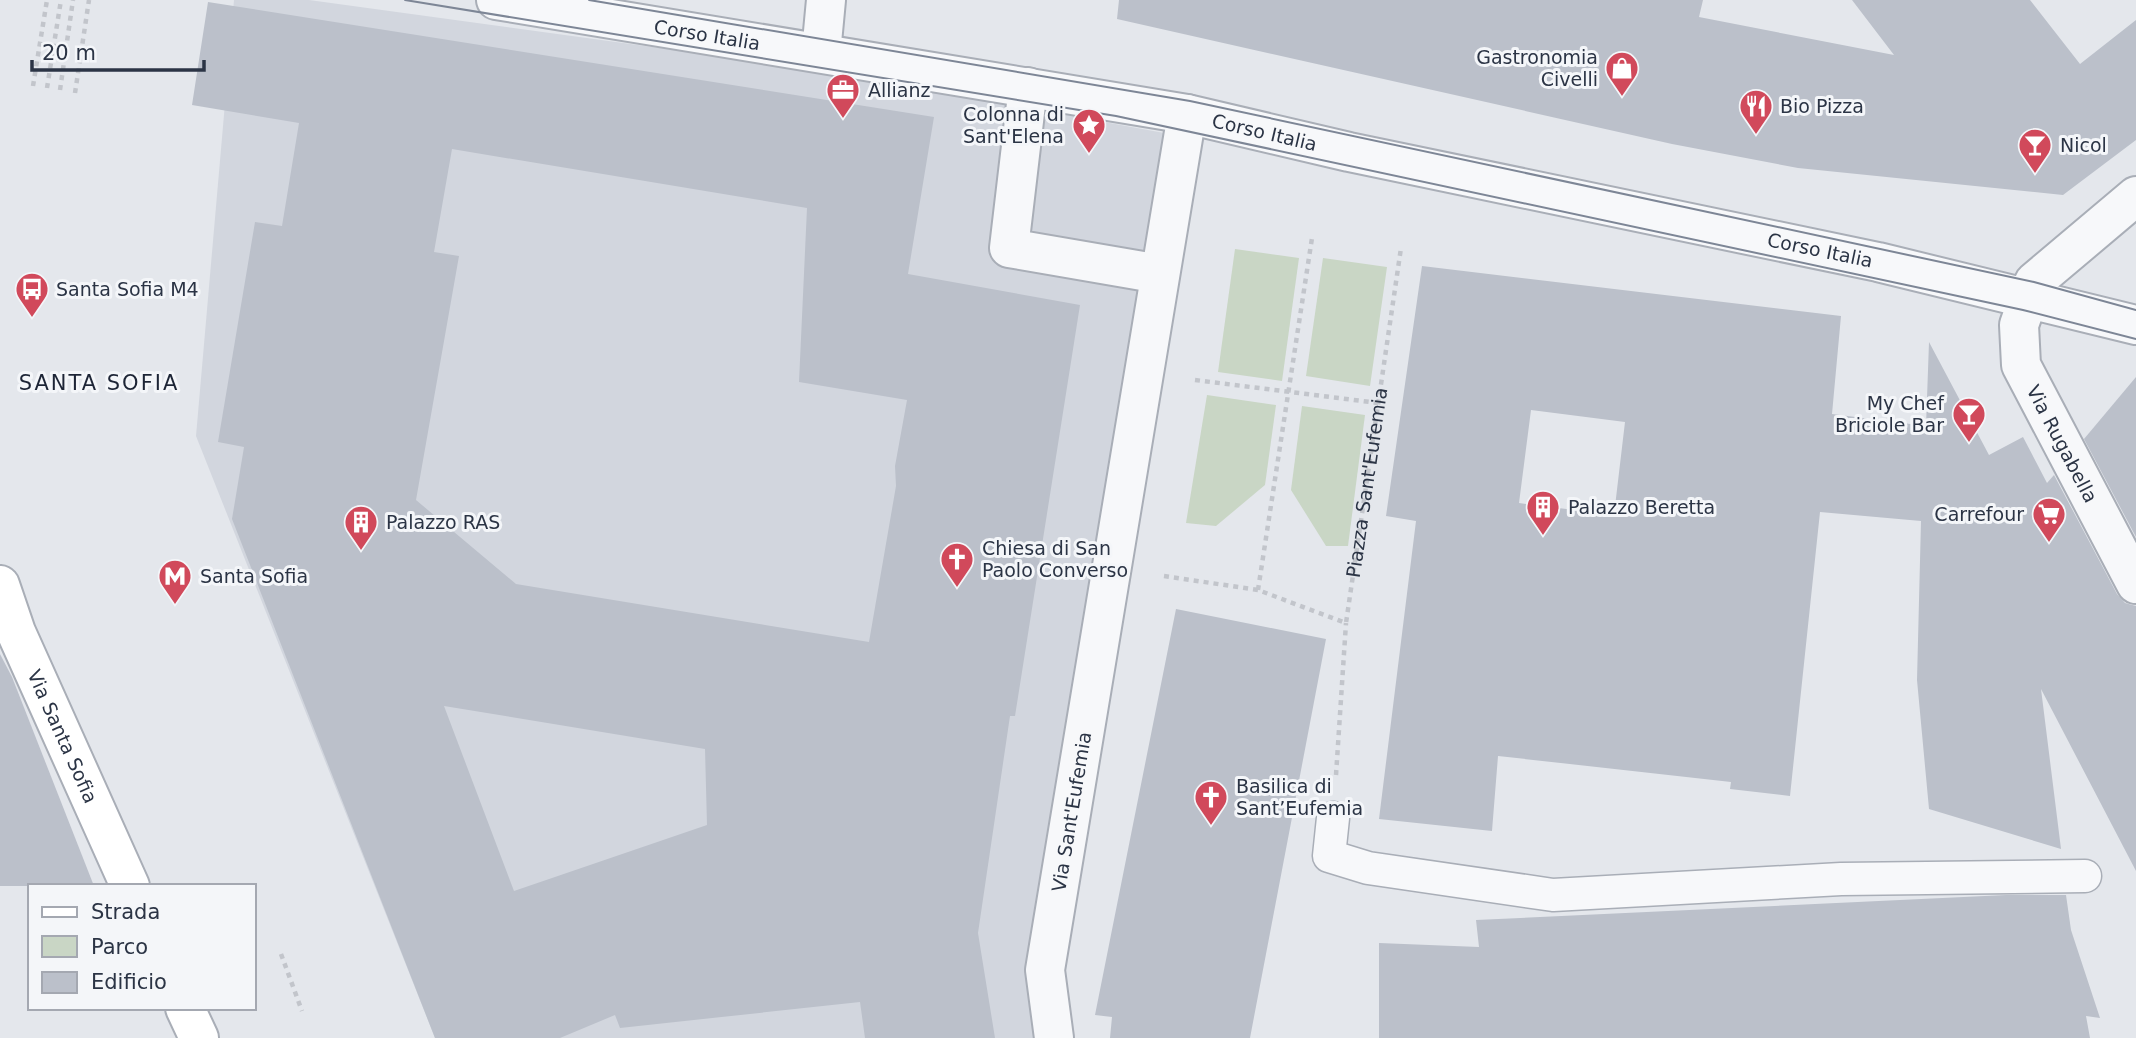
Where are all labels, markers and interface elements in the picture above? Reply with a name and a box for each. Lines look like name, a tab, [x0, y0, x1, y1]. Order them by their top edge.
street label: Corso Italia	[652, 15, 762, 54]
scale bar	[32, 28, 203, 72]
text: 20 m	[42, 41, 96, 65]
place label: Gastronomia Civelli	[1476, 46, 1598, 90]
shop icon: Gastronomia Civelli	[1603, 49, 1641, 98]
office icon: Allianz	[824, 71, 862, 120]
place label: Allianz	[868, 79, 931, 101]
restaurant icon: Bio Pizza	[1737, 87, 1775, 136]
place label: Bio Pizza	[1780, 95, 1864, 117]
place label: Colonna di Sant'Elena	[963, 103, 1064, 147]
place icon: Colonna di Sant'Elena	[1070, 106, 1108, 155]
street label: Corso Italia	[1210, 109, 1319, 155]
bar icon: Nicol	[2016, 126, 2054, 175]
place label: Nicol	[2060, 134, 2107, 156]
street label: Corso Italia	[1765, 228, 1875, 272]
bus stop icon: Santa Sofia M4	[13, 270, 51, 319]
place label: Santa Sofia M4	[56, 278, 199, 300]
district label: SANTA SOFIA	[19, 371, 179, 395]
street label: Via Rugabella	[2022, 381, 2102, 506]
street label: Piazza Sant'Eufemia	[1342, 386, 1391, 579]
place label: My Chef Briciole Bar	[1835, 392, 1945, 436]
bar icon: My Chef Briciole Bar	[1950, 395, 1988, 444]
building icon: Palazzo Beretta	[1524, 488, 1562, 537]
supermarket icon: Carrefour	[2030, 495, 2068, 544]
place label: Palazzo Beretta	[1568, 496, 1715, 518]
building icon: Palazzo RAS	[342, 503, 380, 552]
place label: Carrefour	[1934, 503, 2024, 525]
place label: Palazzo RAS	[386, 511, 500, 533]
place label: Chiesa di San Paolo Converso	[982, 537, 1128, 581]
church icon: Chiesa di San Paolo Converso	[938, 540, 976, 589]
metro station icon: Santa Sofia	[156, 557, 194, 606]
place label: Santa Sofia	[200, 565, 308, 587]
street label: Via Santa Sofia	[23, 666, 102, 806]
street label: Via Sant'Eufemia	[1047, 730, 1095, 893]
place label: Basilica di Sant’Eufemia	[1236, 775, 1363, 819]
church icon: Basilica di Sant’Eufemia	[1192, 778, 1230, 827]
legend	[28, 884, 256, 1010]
text: Strada	[91, 900, 160, 924]
text: Parco	[91, 935, 148, 959]
text: Edificio	[91, 970, 167, 994]

